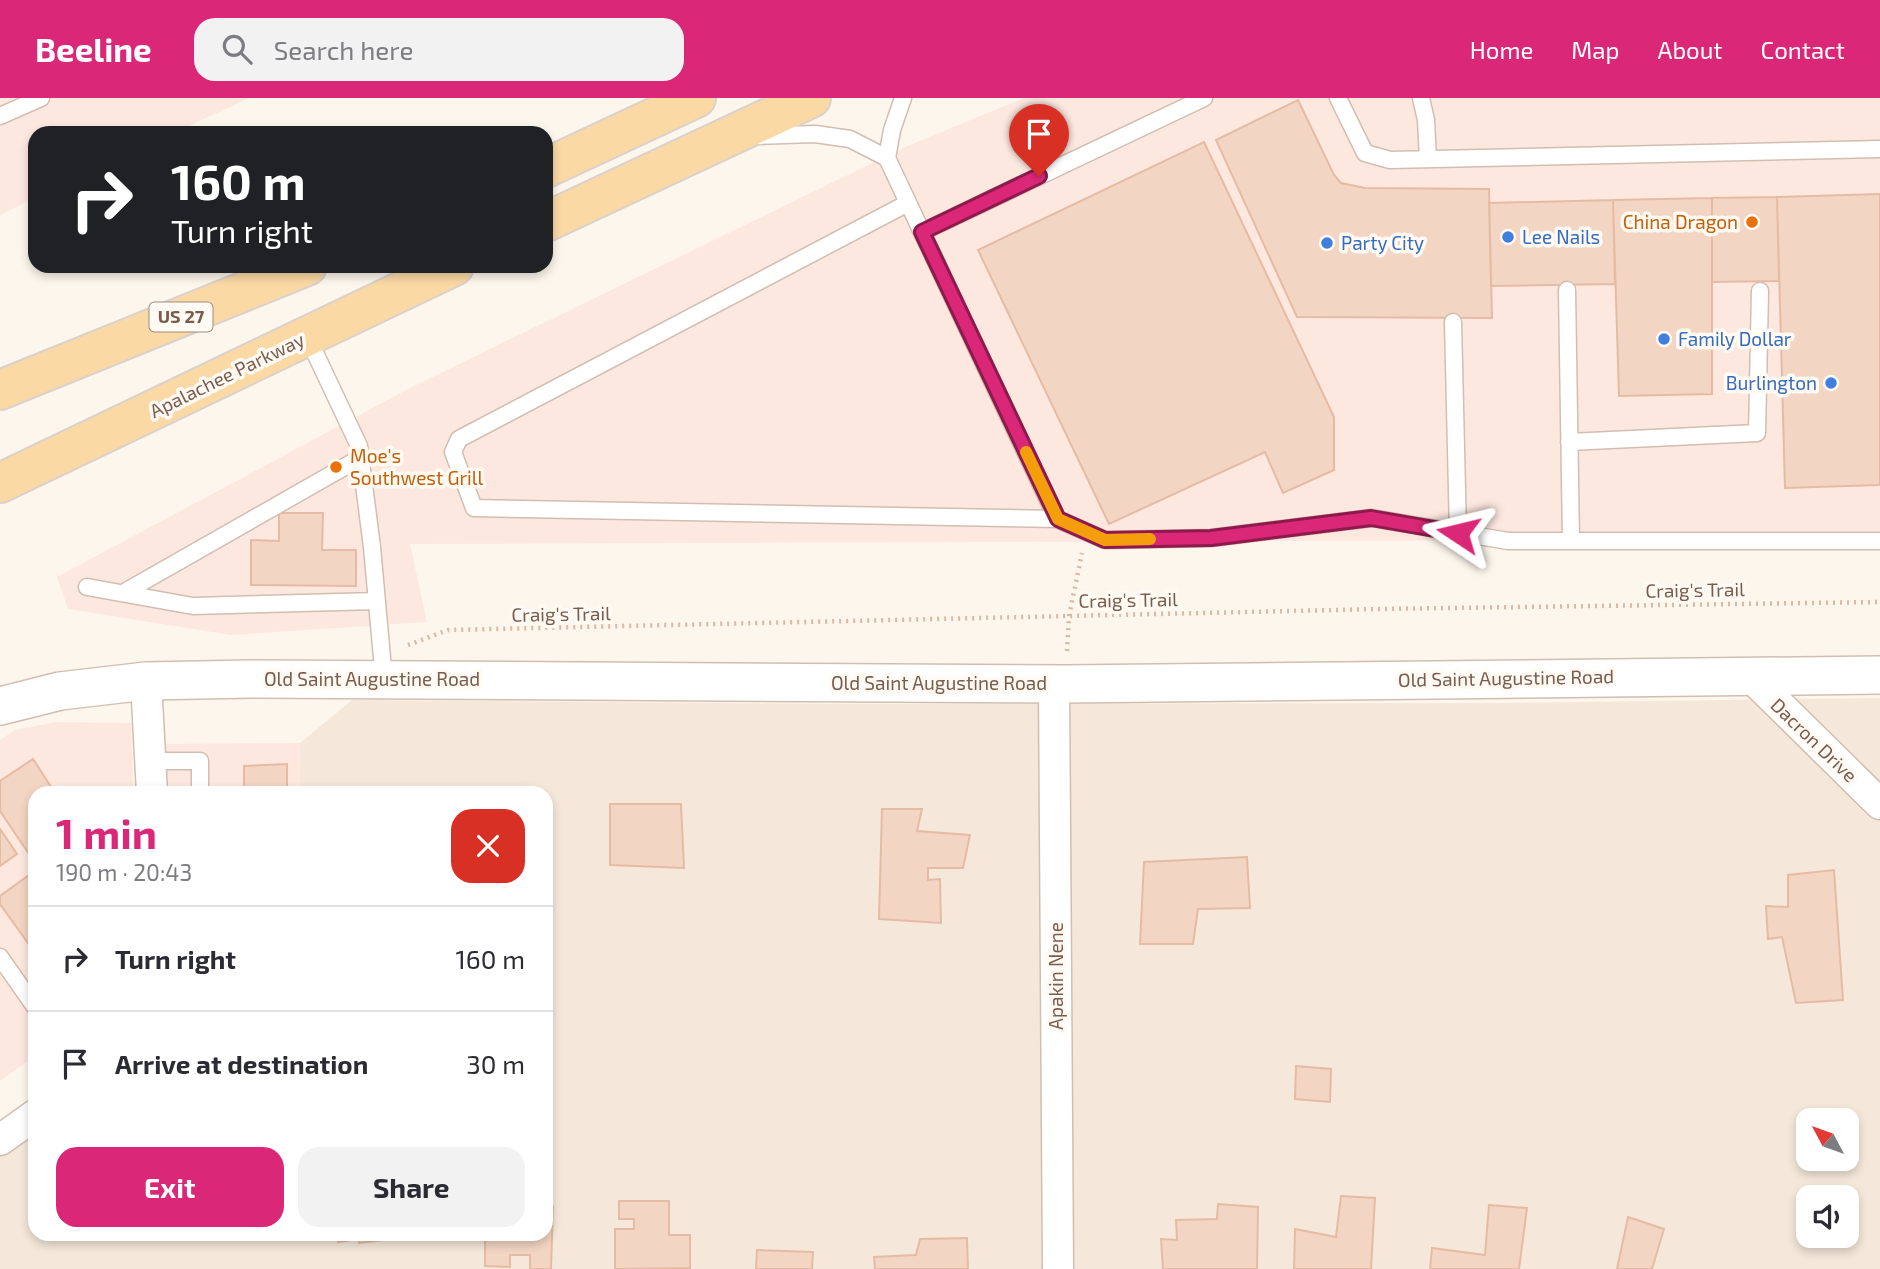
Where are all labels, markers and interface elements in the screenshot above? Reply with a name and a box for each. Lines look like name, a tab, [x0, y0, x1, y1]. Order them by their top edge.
search box	[194, 18, 684, 81]
text: Beeline	[35, 29, 152, 69]
icon: search	[218, 30, 256, 68]
text: Search here	[274, 34, 413, 65]
text: Home	[1470, 35, 1533, 64]
text: Map	[1571, 35, 1619, 64]
text: About	[1657, 35, 1723, 64]
text: Contact	[1761, 35, 1845, 64]
pin	[1009, 104, 1069, 176]
icon: arrive	[1020, 115, 1058, 153]
text: 160 m	[171, 151, 306, 210]
icon: right	[56, 154, 147, 245]
place label: China Dragon	[1623, 210, 1738, 233]
text: Turn right	[171, 211, 313, 249]
marker: China Dragon	[1744, 214, 1760, 230]
place label: Lee Nails	[1522, 225, 1600, 248]
marker: Lee Nails	[1500, 229, 1516, 245]
place label: Party City	[1341, 231, 1424, 254]
marker: Party City	[1319, 235, 1335, 251]
road number: US 27	[150, 302, 212, 331]
street label: Apalachee Parkway	[146, 327, 308, 422]
place label: Family Dollar	[1678, 327, 1792, 350]
marker: Family Dollar	[1656, 331, 1672, 347]
place label: Burlington	[1726, 371, 1817, 394]
marker: Burlington	[1823, 375, 1839, 391]
place label: Moe's Southwest Grill	[350, 444, 483, 489]
marker: Moe's Southwest Grill	[328, 459, 344, 475]
position arrow	[1421, 496, 1495, 570]
street label: Craig's Trail	[1645, 577, 1745, 602]
street label: Craig's Trail	[1078, 587, 1178, 612]
street label: Craig's Trail	[511, 601, 611, 626]
street label: Old Saint Augustine Road	[1398, 664, 1614, 691]
street label: Old Saint Augustine Road	[264, 667, 480, 690]
street label: Old Saint Augustine Road	[831, 671, 1047, 694]
street label: Dacron Drive	[1766, 693, 1862, 786]
text: 1 min	[56, 807, 157, 857]
button: close	[451, 809, 525, 883]
text: 190 m · 20:43	[56, 858, 192, 886]
street label: Apakin Nene	[1044, 922, 1067, 1030]
icon: right	[56, 940, 94, 978]
text: Turn right	[115, 943, 236, 974]
text: 160 m	[456, 943, 525, 974]
icon: arrive	[56, 1045, 94, 1083]
text: Arrive at destination	[115, 1048, 368, 1079]
text: 30 m	[466, 1048, 525, 1079]
north arrow	[1796, 1108, 1858, 1171]
map controls	[1796, 1108, 1859, 1248]
button: Exit	[56, 1147, 284, 1227]
button: Share	[298, 1147, 525, 1227]
button: sound	[1796, 1185, 1859, 1248]

